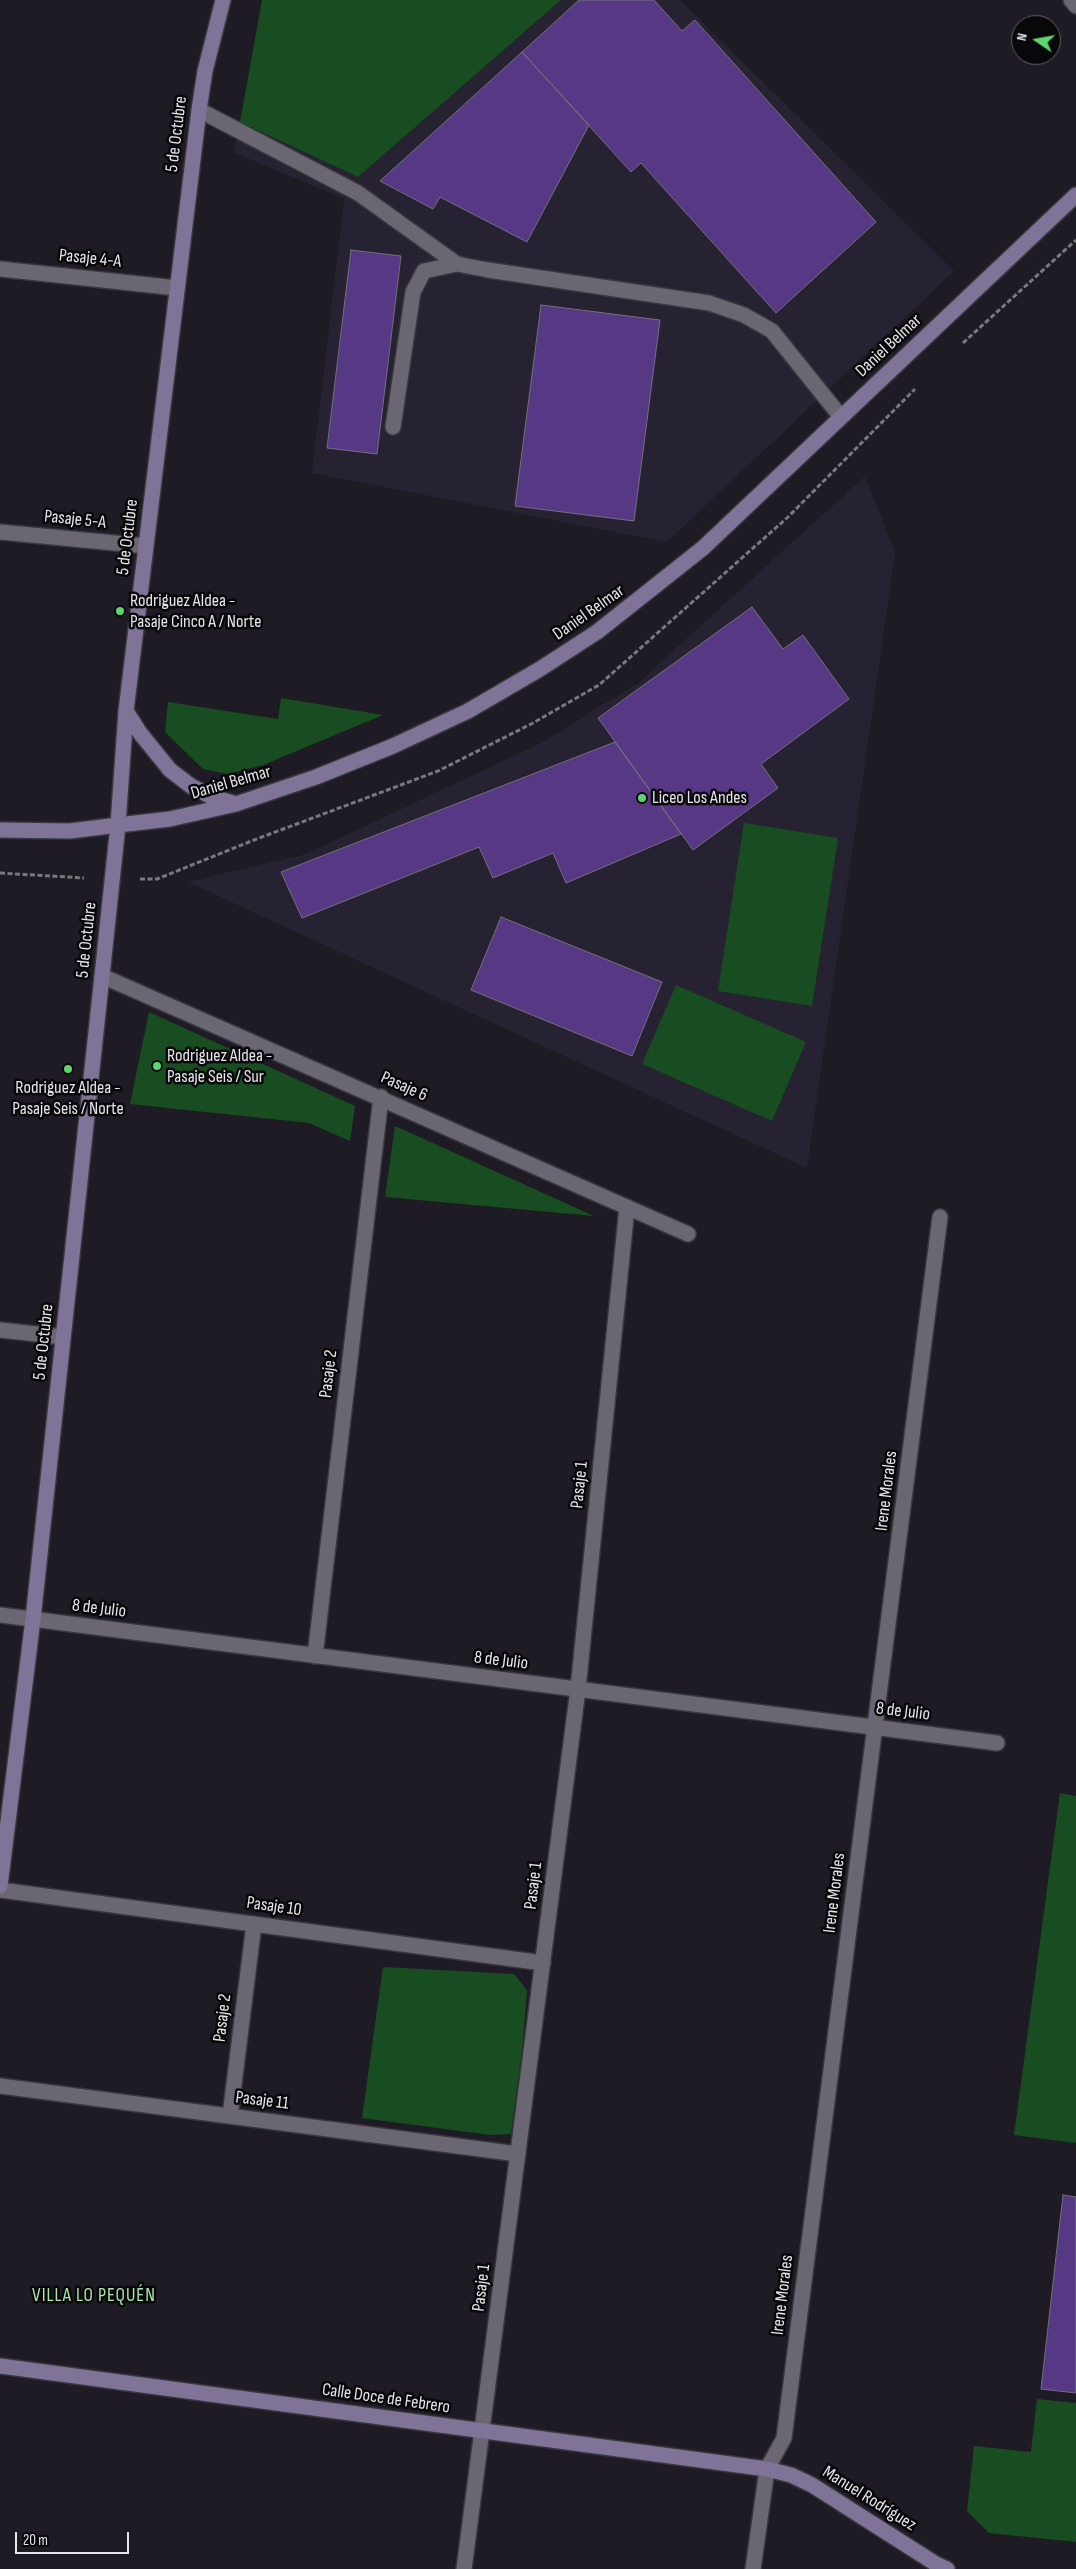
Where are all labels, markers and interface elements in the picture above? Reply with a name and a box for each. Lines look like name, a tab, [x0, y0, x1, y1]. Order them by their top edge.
north arrow	[1011, 15, 1061, 65]
text: N	[1013, 32, 1031, 42]
street label: 5 de Octubre	[162, 95, 192, 173]
street label: Pasaje 4-A	[58, 245, 122, 273]
street label: Daniel Belmar	[852, 310, 926, 382]
street label: 5 de Octubre	[113, 498, 143, 576]
street label: Pasaje 5-A	[43, 506, 107, 534]
street label: Daniel Belmar	[549, 581, 629, 645]
place label: Rodriguez Aldea - Pasaje Cinco A / Norte	[130, 590, 261, 632]
marker: Rodriguez Aldea - Pasaje Cinco A / Norte	[114, 605, 126, 617]
street label: Daniel Belmar	[188, 761, 274, 805]
place label: Liceo Los Andes	[652, 787, 747, 809]
marker: Liceo Los Andes	[636, 792, 648, 804]
street label: 5 de Octubre	[72, 901, 102, 979]
place label: Rodriguez Aldea - Pasaje Seis / Sur	[167, 1045, 272, 1088]
marker: Rodriguez Aldea - Pasaje Seis / Sur	[151, 1060, 163, 1072]
marker: Rodriguez Aldea - Pasaje Seis / Norte	[62, 1063, 74, 1075]
street label: Pasaje 6	[377, 1067, 431, 1107]
place label: Rodriguez Aldea - Pasaje Seis / Norte	[12, 1077, 124, 1120]
street label: 5 de Octubre	[29, 1303, 59, 1381]
street label: Pasaje 2	[315, 1349, 343, 1399]
street label: Irene Morales	[871, 1450, 903, 1532]
street label: Pasaje 1	[567, 1460, 593, 1510]
street label: 8 de Julio	[71, 1595, 127, 1623]
street label: 8 de Julio	[473, 1647, 529, 1675]
street label: 8 de Julio	[875, 1698, 931, 1726]
street label: Irene Morales	[819, 1852, 851, 1934]
street label: Pasaje 1	[520, 1861, 548, 1911]
street label: Pasaje 10	[245, 1892, 303, 1922]
street label: Pasaje 2	[209, 1993, 237, 2043]
street label: Pasaje 11	[234, 2087, 290, 2115]
street label: Irene Morales	[767, 2254, 799, 2336]
street label: Pasaje 1	[468, 2263, 496, 2313]
district label: VILLA LO PEQUÉN	[30, 2285, 158, 2307]
street label: Calle Doce de Febrero	[321, 2379, 451, 2419]
street label: Manuel Rodríguez	[818, 2462, 920, 2536]
scale bar	[18, 2522, 131, 2554]
text: 20 m	[23, 2531, 48, 2550]

